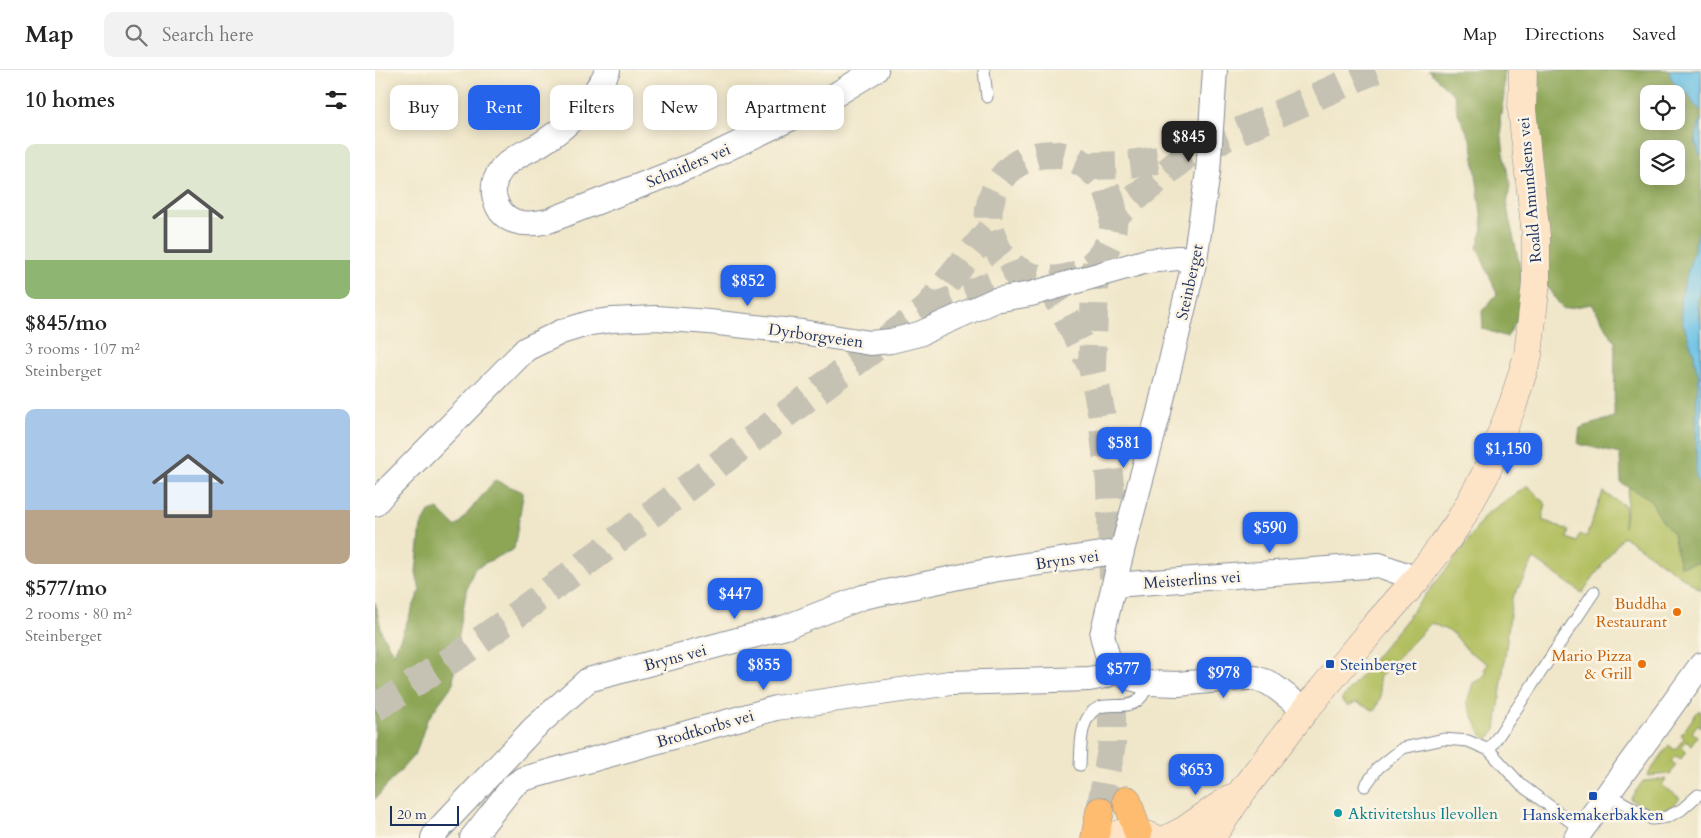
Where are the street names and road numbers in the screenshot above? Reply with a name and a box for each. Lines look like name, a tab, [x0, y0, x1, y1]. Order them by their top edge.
street label: Roald Amundsens vei	[1513, 116, 1547, 264]
street label: Schnitlers vei	[643, 138, 734, 194]
street label: Steinberget	[1171, 242, 1209, 322]
street label: Dyrborgveien	[767, 318, 865, 354]
street label: Bryns vei	[1034, 545, 1101, 575]
street label: Meisterlins vei	[1143, 566, 1242, 594]
street label: Bryns vei	[642, 639, 709, 677]
street label: Brodtkorbs vei	[654, 704, 757, 753]

